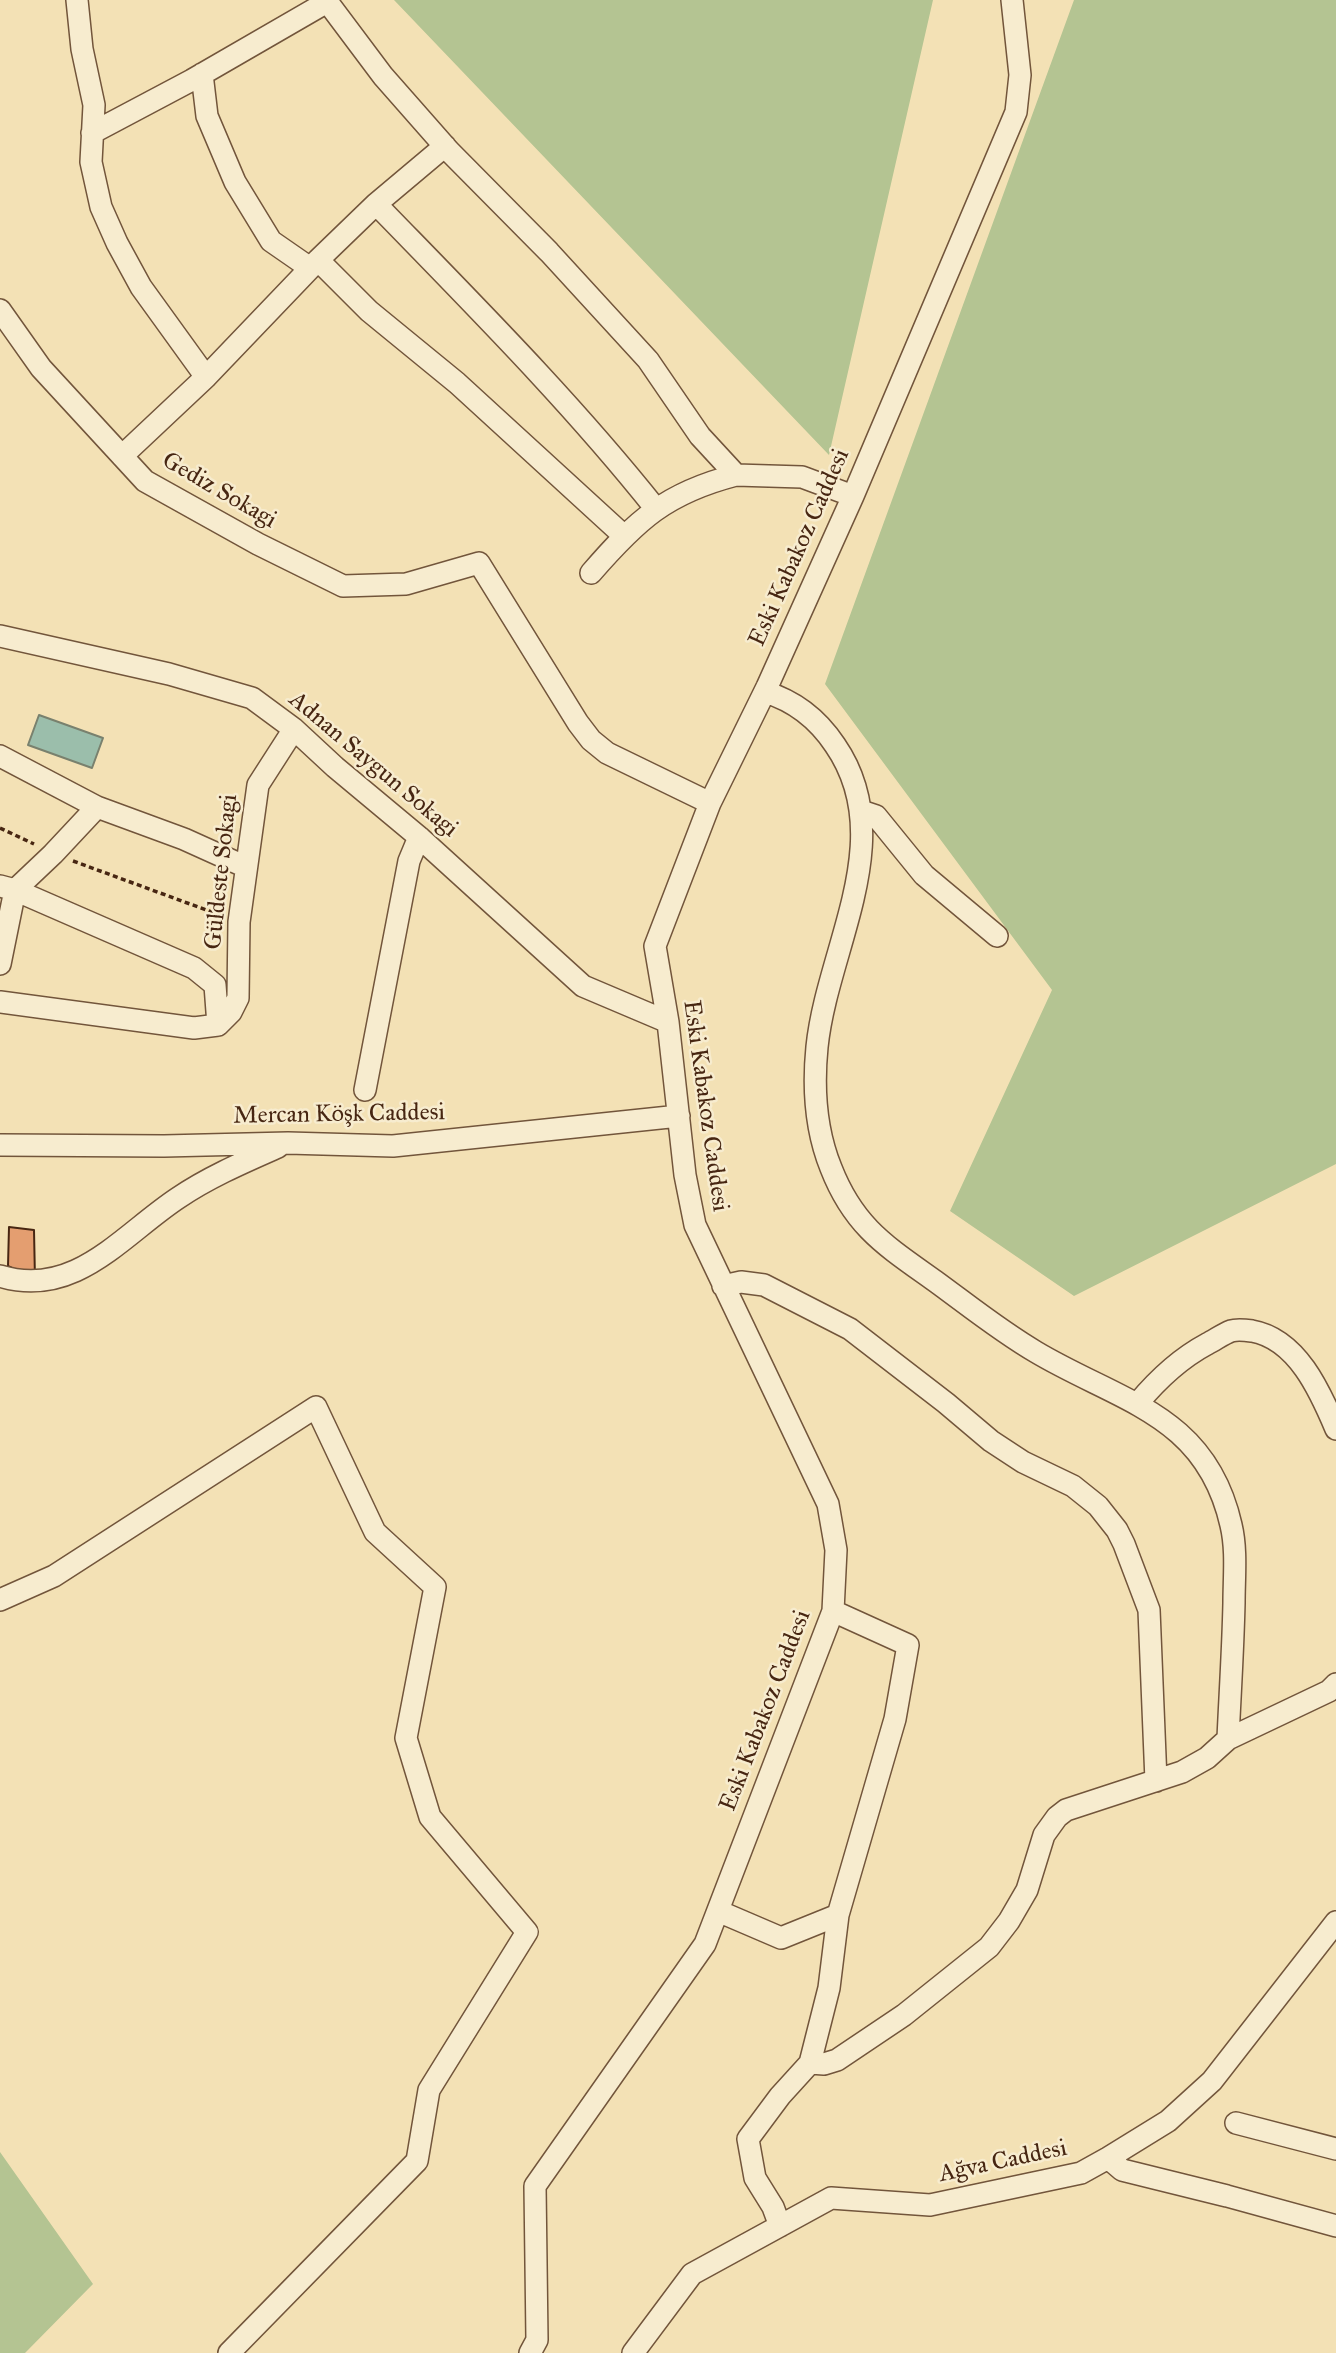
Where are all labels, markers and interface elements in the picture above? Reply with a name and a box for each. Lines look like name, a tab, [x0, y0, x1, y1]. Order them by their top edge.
street label: Eski Kabakoz Caddesi	[744, 445, 856, 651]
street label: Gediz Sokagi	[157, 447, 281, 535]
street label: Adnan Saygun Sokagi	[283, 686, 463, 844]
street label: Güldeste Sokagi	[200, 793, 244, 951]
street label: Eski Kabakoz Caddesi	[676, 998, 734, 1214]
street label: Mercan Köşk Caddesi	[233, 1099, 445, 1131]
street label: Eski Kabakoz Caddesi	[714, 1606, 818, 1816]
street label: Ağva Caddesi	[936, 2134, 1070, 2190]

